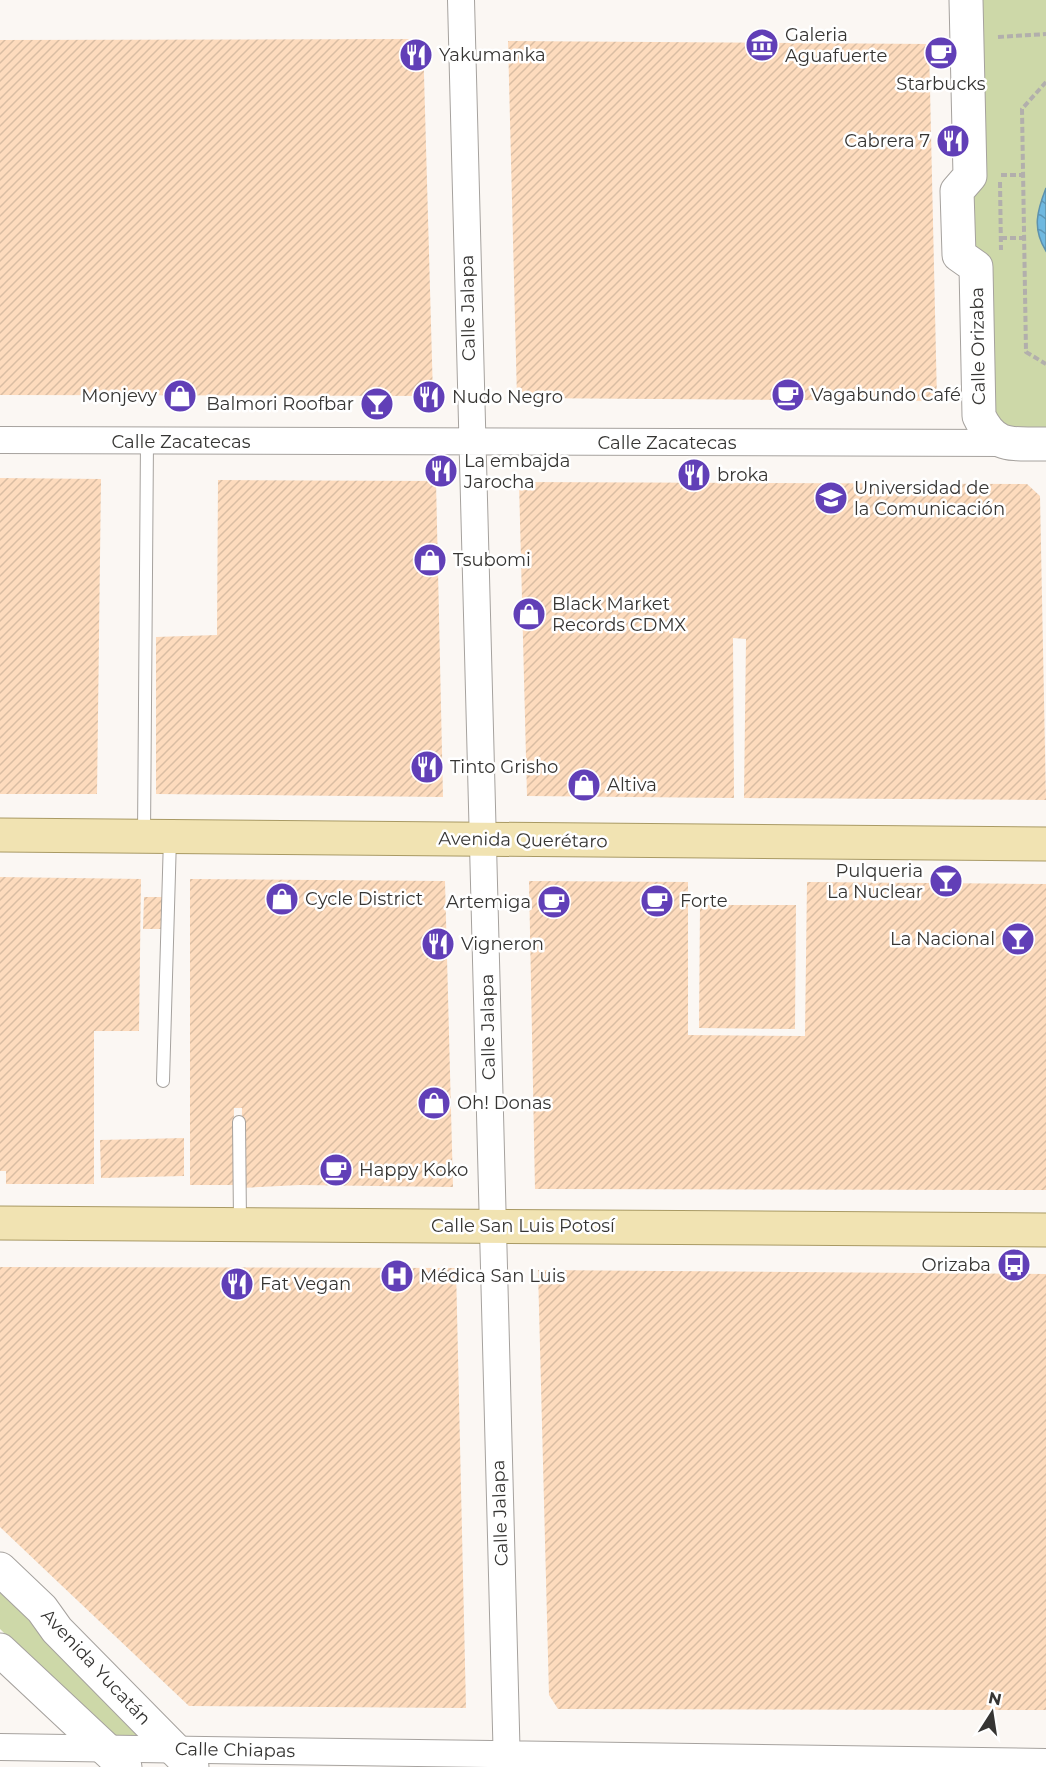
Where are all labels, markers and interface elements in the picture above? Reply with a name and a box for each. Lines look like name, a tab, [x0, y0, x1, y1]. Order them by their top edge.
place label: Galeria Aguafuerte	[785, 24, 887, 67]
museum icon: Galeria Aguafuerte	[744, 27, 780, 63]
cafe icon: Starbucks	[923, 35, 959, 71]
restaurant icon: Yakumanka	[398, 37, 434, 73]
place label: Yakumanka	[439, 44, 546, 66]
place label: Starbucks	[896, 73, 986, 95]
restaurant icon: Cabrera 7	[935, 123, 971, 159]
place label: Cabrera 7	[844, 130, 930, 152]
street label: Calle Jalapa	[456, 255, 480, 361]
street label: Calle Orizaba	[966, 287, 990, 405]
cafe icon: Vagabundo Café	[770, 377, 806, 413]
shop icon: Monjevy	[162, 378, 198, 414]
restaurant icon: Nudo Negro	[411, 379, 447, 415]
place label: Vagabundo Café	[811, 384, 961, 406]
place label: Monjevy	[81, 385, 157, 407]
bar icon: Balmori Roofbar	[359, 386, 395, 422]
place label: Nudo Negro	[452, 386, 563, 408]
place label: Balmori Roofbar	[206, 393, 354, 415]
street label: Calle Zacatecas	[112, 431, 251, 453]
street label: Calle Zacatecas	[598, 432, 737, 454]
place label: La embajda Jarocha	[463, 450, 570, 493]
restaurant icon: La embajda Jarocha	[423, 453, 459, 489]
restaurant icon: broka	[676, 457, 712, 493]
place label: broka	[717, 464, 769, 486]
place label: Universidad de la Comunicación	[854, 477, 1005, 520]
school or university icon: Universidad de la Comunicación	[813, 480, 849, 516]
shop icon: Tsubomi	[412, 542, 448, 578]
place label: Tsubomi	[453, 549, 531, 571]
place label: Black Market Records CDMX	[552, 593, 686, 636]
shop icon: Black Market Records CDMX	[511, 596, 547, 632]
restaurant icon: Tinto Grisho	[409, 749, 445, 785]
place label: Tinto Grisho	[450, 756, 558, 778]
shop icon: Altiva	[566, 767, 602, 803]
place label: Altiva	[607, 774, 657, 796]
street label: Avenida Querétaro	[438, 828, 608, 852]
place label: Pulqueria La Nuclear	[827, 860, 923, 903]
bar icon: Pulqueria La Nuclear	[928, 863, 964, 899]
shop icon: Cycle District	[264, 881, 300, 917]
cafe icon: Forte	[639, 883, 675, 919]
cafe icon: Artemiga	[536, 884, 572, 920]
place label: Cycle District	[305, 888, 423, 910]
place label: Forte	[680, 890, 728, 912]
place label: Artemiga	[446, 891, 531, 913]
bar icon: La Nacional	[1000, 921, 1036, 957]
restaurant icon: Vigneron	[420, 926, 456, 962]
place label: La Nacional	[890, 928, 995, 950]
place label: Vigneron	[461, 933, 544, 955]
street label: Calle Jalapa	[476, 974, 500, 1080]
shop icon: Oh! Donas	[416, 1085, 452, 1121]
place label: Oh! Donas	[457, 1092, 552, 1114]
cafe icon: Happy Koko	[318, 1152, 354, 1188]
place label: Happy Koko	[359, 1159, 468, 1181]
street label: Calle San Luis Potosí	[431, 1215, 616, 1237]
bus stop icon: Orizaba	[996, 1247, 1032, 1283]
place label: Orizaba	[921, 1254, 991, 1276]
hospital icon: Médica San Luis	[379, 1258, 415, 1294]
place label: Médica San Luis	[420, 1265, 566, 1287]
restaurant icon: Fat Vegan	[219, 1266, 255, 1302]
place label: Fat Vegan	[260, 1273, 351, 1295]
street label: Calle Jalapa	[487, 1459, 513, 1567]
street label: Avenida Yucatán	[37, 1604, 155, 1730]
north arrow	[962, 1683, 1022, 1743]
text: N	[987, 1688, 1003, 1709]
street label: Calle Chiapas	[175, 1738, 296, 1762]

